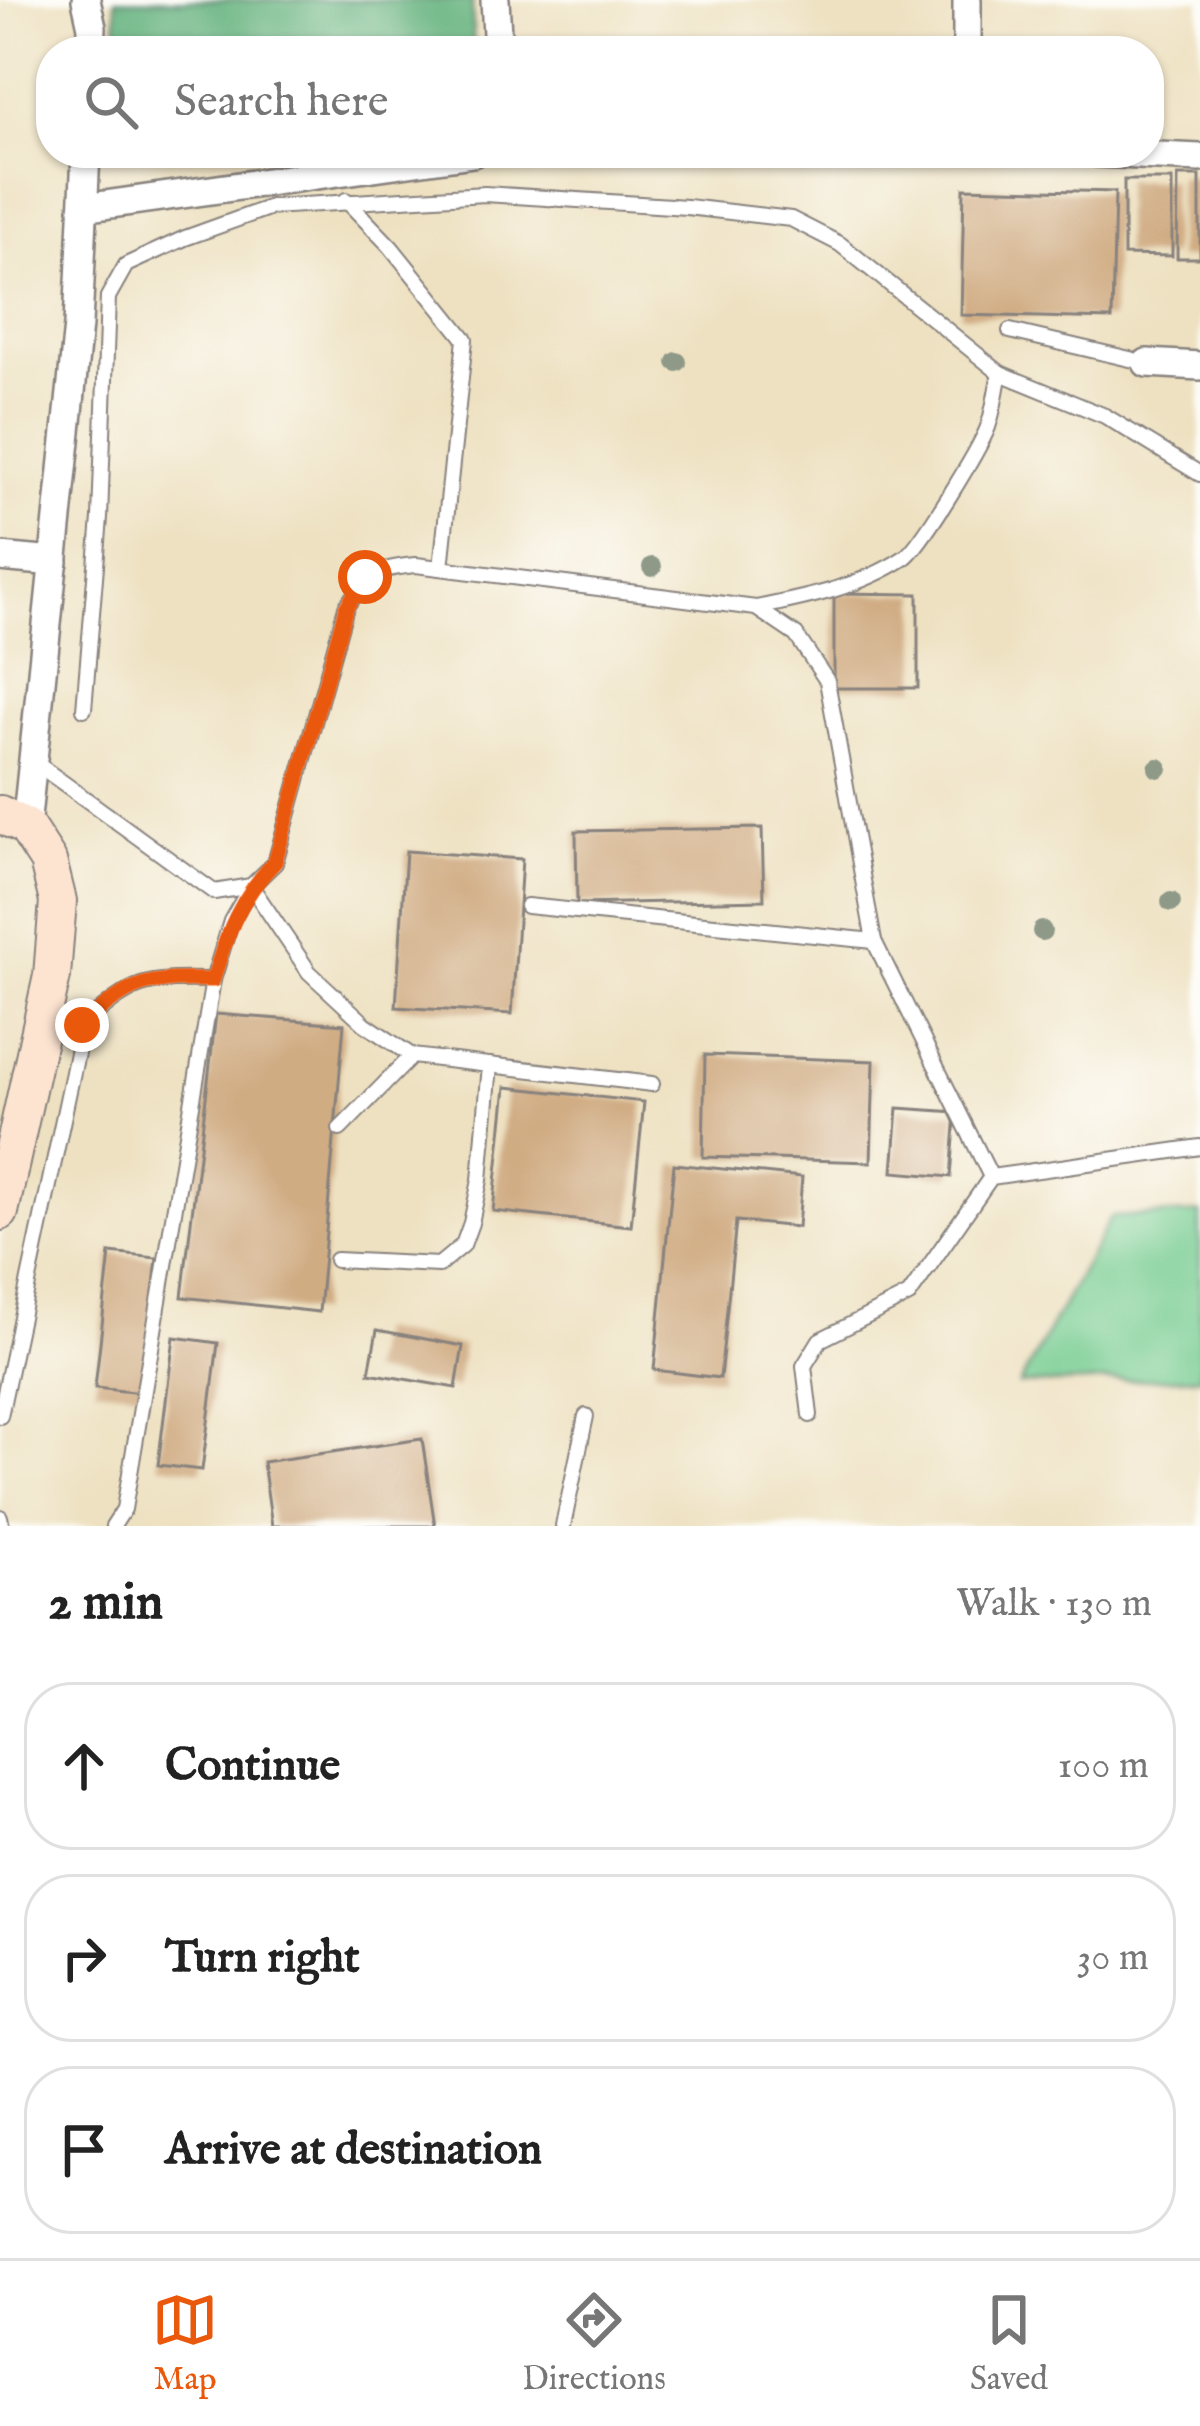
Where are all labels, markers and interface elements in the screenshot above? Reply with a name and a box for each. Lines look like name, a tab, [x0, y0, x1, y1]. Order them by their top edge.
search box	[36, 36, 1164, 168]
icon: search	[78, 69, 144, 135]
text: Search here	[174, 74, 388, 131]
route start	[338, 550, 392, 604]
route end	[55, 998, 109, 1052]
text: 2 min	[48, 1572, 163, 1637]
text: Walk · 130 m	[956, 1580, 1152, 1629]
icon: ahead	[51, 1733, 117, 1799]
text: Continue	[165, 1738, 340, 1795]
text: 100 m	[1058, 1742, 1149, 1791]
icon: right	[51, 1925, 117, 1991]
text: Turn right	[165, 1930, 360, 1987]
text: 30 m	[1077, 1934, 1149, 1983]
icon: arrive	[51, 2117, 117, 2183]
text: Arrive at destination	[165, 2122, 542, 2179]
tab: Map	[152, 2287, 218, 2401]
tab: Directions	[522, 2287, 666, 2401]
tab: Saved	[970, 2287, 1048, 2401]

